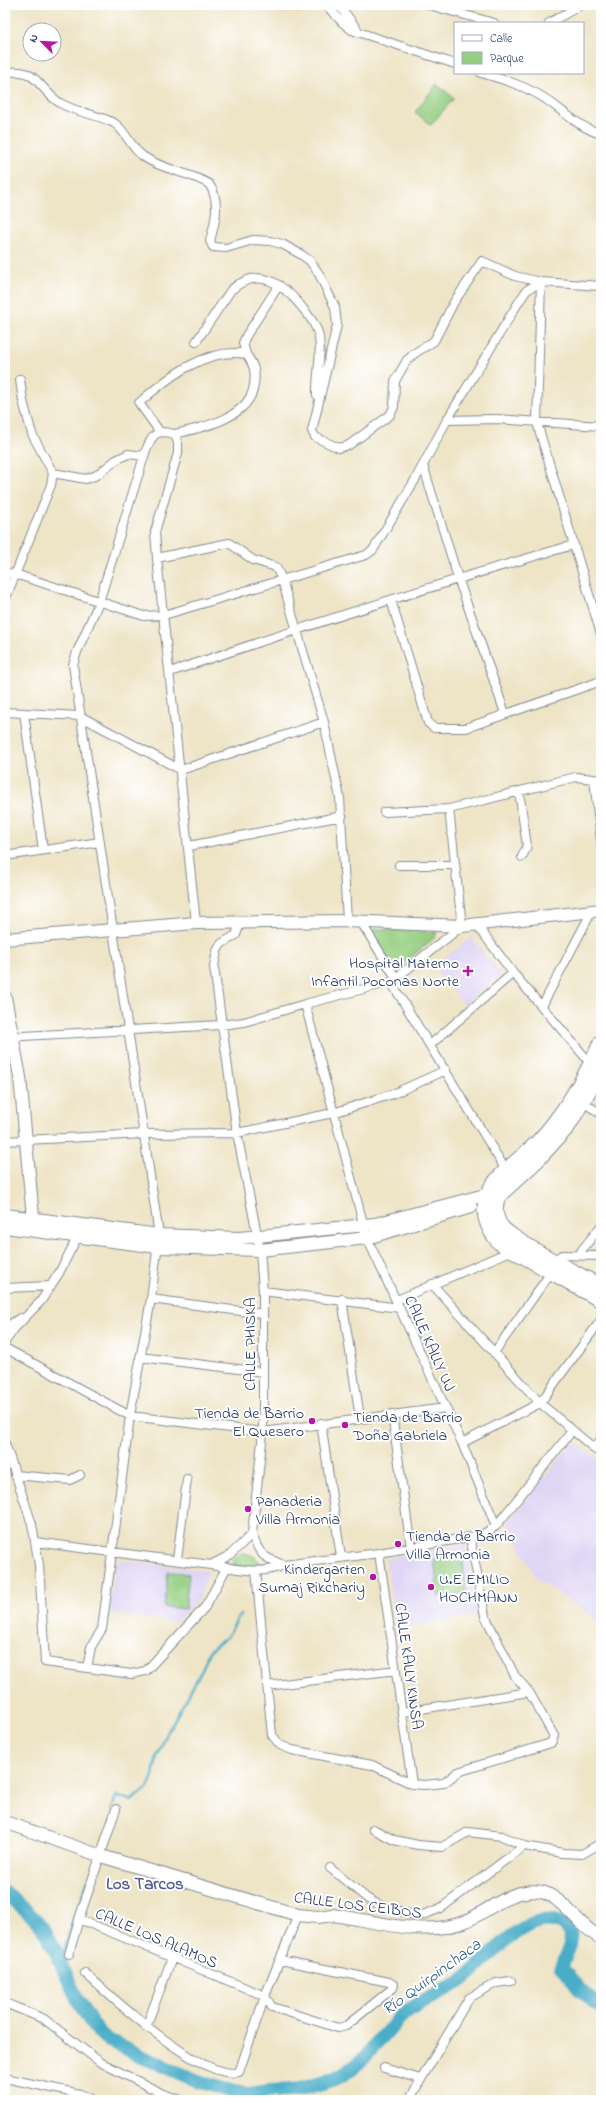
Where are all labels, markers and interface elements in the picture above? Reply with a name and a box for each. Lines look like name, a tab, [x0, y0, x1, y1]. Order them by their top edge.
north arrow	[22, 22, 62, 62]
legend	[454, 22, 584, 74]
text: Calle	[490, 30, 513, 48]
text: N	[25, 32, 43, 45]
text: Parque	[490, 50, 524, 68]
place label: Hospital Materno Infantil Poconas Norte	[311, 952, 460, 994]
marker: Hospital Materno Infantil Poconas Norte	[462, 965, 474, 977]
street label: CALLE KALLY UJ	[397, 1292, 461, 1396]
street label: CALLE PHISKA	[239, 1297, 263, 1391]
place label: Tienda de Barrio El Quesero	[195, 1402, 304, 1444]
place label: Tienda de Barrio Doña Gabriela	[352, 1406, 462, 1448]
marker: Tienda de Barrio El Quesero	[307, 1416, 317, 1426]
marker: Tienda de Barrio Doña Gabriela	[340, 1420, 350, 1430]
place label: Panaderia Villa Armonia	[255, 1490, 340, 1532]
marker: Panaderia Villa Armonia	[243, 1504, 253, 1514]
place label: Tienda de Barrio Villa Armonia	[405, 1525, 515, 1567]
marker: Tienda de Barrio Villa Armonia	[393, 1539, 403, 1549]
place label: Kindergarten Sumaj Rikchariy	[259, 1558, 365, 1600]
place label: U.E EMILIO HOCHMANN	[439, 1568, 518, 1610]
marker: Kindergarten Sumaj Rikchariy	[368, 1572, 378, 1582]
marker: U.E EMILIO HOCHMANN	[426, 1582, 436, 1592]
street label: CALLE KALLY KINSA	[387, 1602, 429, 1731]
district label: Los Tarcos	[106, 1872, 184, 1897]
street label: CALLE LOS CEIBOS	[292, 1886, 423, 1926]
street label: CALLE LOS ALAMOS	[91, 1902, 221, 1975]
water label: Río Quirpinchaca	[377, 1932, 487, 2022]

